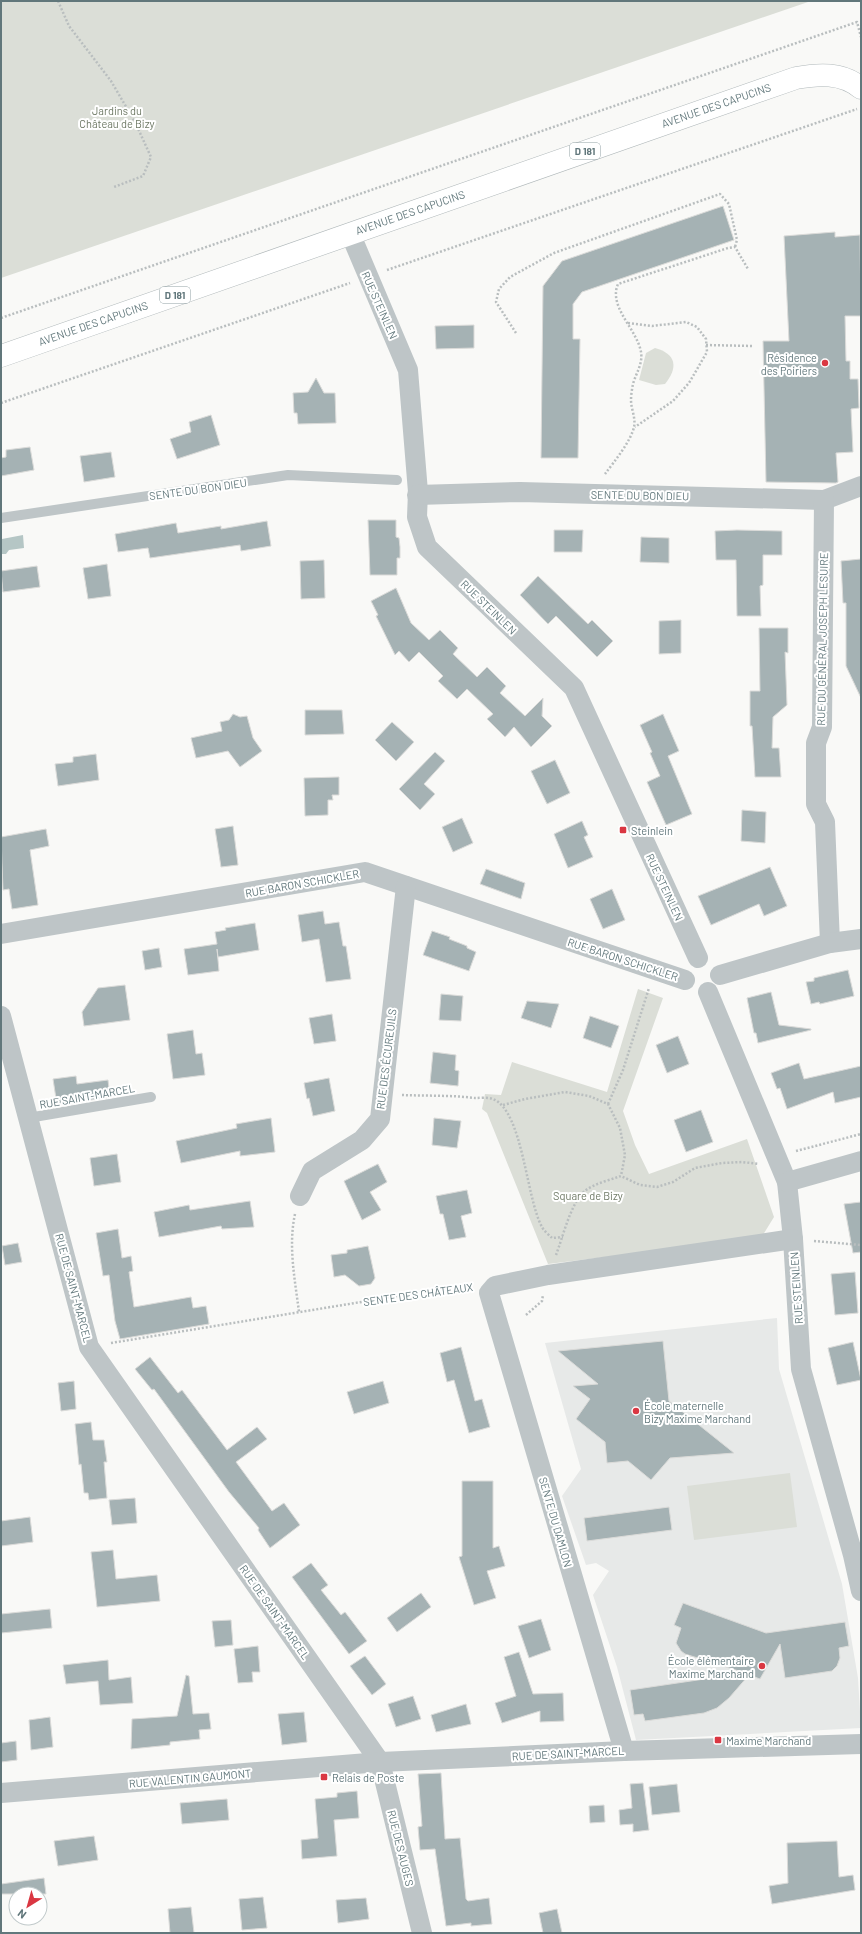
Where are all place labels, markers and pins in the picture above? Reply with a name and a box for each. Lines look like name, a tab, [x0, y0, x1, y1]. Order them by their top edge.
place label: Résidence des Poiriers	[761, 351, 817, 377]
marker: Résidence des Poiriers	[820, 358, 830, 368]
place label: Steinlein	[631, 824, 673, 837]
marker: Steinlein	[618, 825, 628, 835]
place label: École maternelle Bizy Maxime Marchand	[644, 1399, 751, 1425]
marker: École maternelle Bizy Maxime Marchand	[631, 1406, 641, 1416]
place label: École élémentaire Maxime Marchand	[668, 1654, 754, 1680]
marker: École élémentaire Maxime Marchand	[757, 1661, 767, 1671]
place label: Maxime Marchand	[726, 1734, 811, 1747]
marker: Maxime Marchand	[713, 1735, 723, 1745]
place label: Relais de Poste	[332, 1771, 405, 1784]
marker: Relais de Poste	[319, 1772, 329, 1782]

